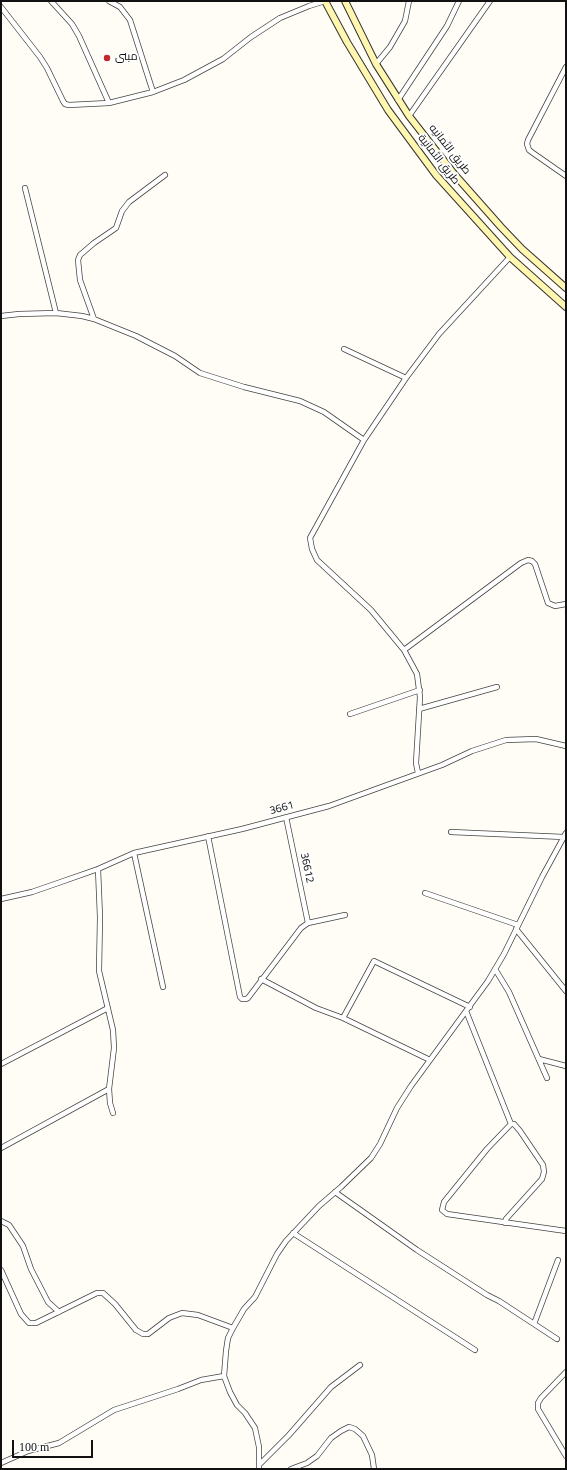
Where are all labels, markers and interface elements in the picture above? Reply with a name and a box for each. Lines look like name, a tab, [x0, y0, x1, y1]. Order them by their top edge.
place label: مبنى	[115, 51, 138, 65]
marker: مبنى	[102, 53, 112, 63]
street label: طريق الثمانيه	[425, 122, 473, 178]
street label: طريق الثمانية	[414, 132, 462, 188]
street label: 3661	[268, 799, 296, 819]
street label: 36612	[296, 852, 316, 884]
scale bar	[14, 1432, 95, 1458]
text: 100 m	[19, 1440, 49, 1454]

